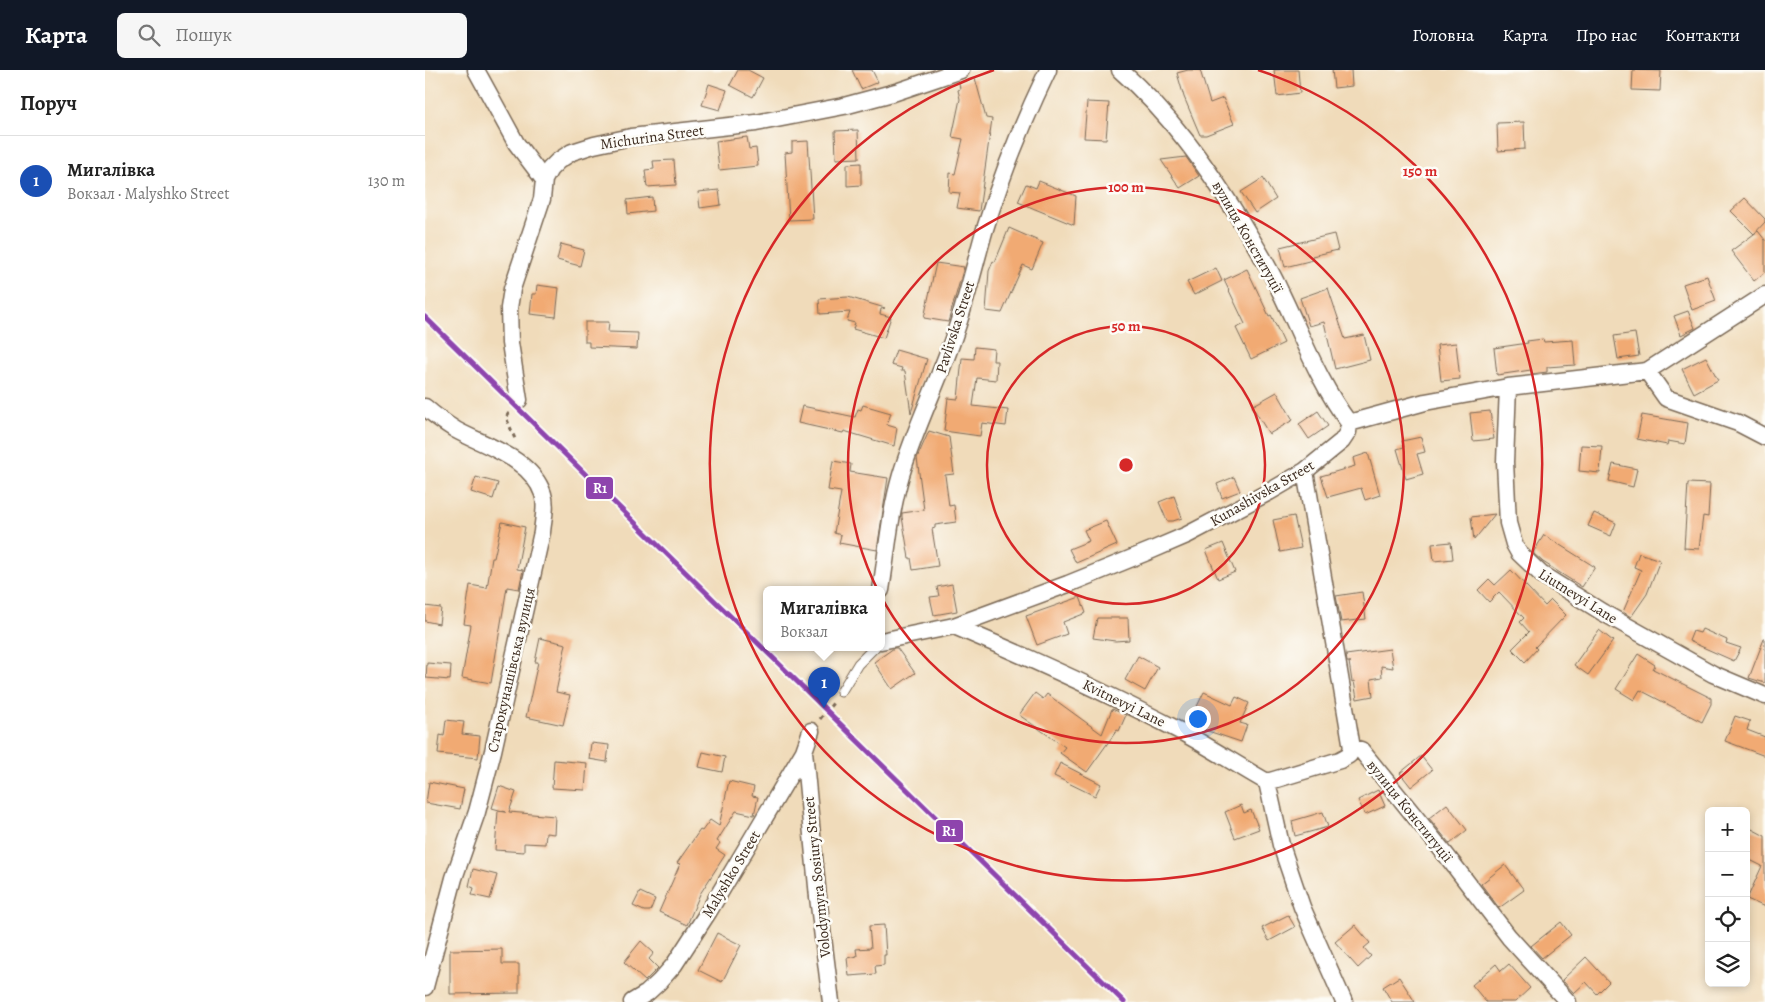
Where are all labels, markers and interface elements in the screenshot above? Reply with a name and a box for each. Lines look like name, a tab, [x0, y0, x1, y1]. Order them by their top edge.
search box	[117, 13, 467, 58]
text: Карта	[25, 19, 87, 51]
icon: search	[135, 21, 163, 49]
text: Пошук	[175, 22, 232, 48]
text: Головна	[1412, 23, 1474, 47]
text: Карта	[1502, 23, 1548, 47]
text: Про нас	[1576, 23, 1637, 47]
text: Контакти	[1665, 23, 1740, 47]
text: Поруч	[20, 89, 77, 117]
street label: Michurina Street	[599, 120, 705, 154]
text: Мигалівка	[67, 157, 155, 183]
text: 150 m	[1403, 161, 1438, 181]
text: 1	[33, 170, 39, 192]
text: 130 m	[368, 170, 405, 192]
text: 100 m	[1108, 177, 1144, 197]
street label: вулиця Конституції	[1208, 177, 1288, 297]
text: Вокзал · Malyshko Street	[67, 183, 229, 205]
street label: Pavlivska Street	[931, 278, 979, 376]
text: 50 m	[1111, 316, 1141, 336]
street label: Kunashivska Street	[1206, 455, 1318, 531]
centre of rings	[1117, 456, 1135, 474]
line badge: R1	[585, 476, 614, 500]
text: R1	[593, 479, 607, 498]
street label: Liutnevyi Lane	[1535, 564, 1622, 628]
street label: Старокунашівська вулиця	[482, 586, 540, 754]
popup	[763, 586, 885, 651]
text: Мигалівка	[780, 595, 868, 621]
text: Вокзал	[780, 621, 828, 643]
pin: 1	[808, 667, 840, 708]
street label: Kvitnevyi Lane	[1079, 674, 1169, 732]
your location	[1185, 706, 1211, 732]
street label: вулиця Конституції	[1362, 756, 1458, 866]
street label: Volodymyra Sosiury Street	[799, 795, 836, 960]
map controls	[1705, 807, 1750, 987]
button: +	[1705, 807, 1750, 852]
line badge: R1	[935, 819, 964, 843]
text: R1	[942, 822, 956, 841]
street label: Malyshko Street	[697, 827, 765, 921]
button: −	[1705, 852, 1750, 897]
button: locate	[1705, 897, 1750, 942]
button: layers	[1705, 942, 1750, 987]

